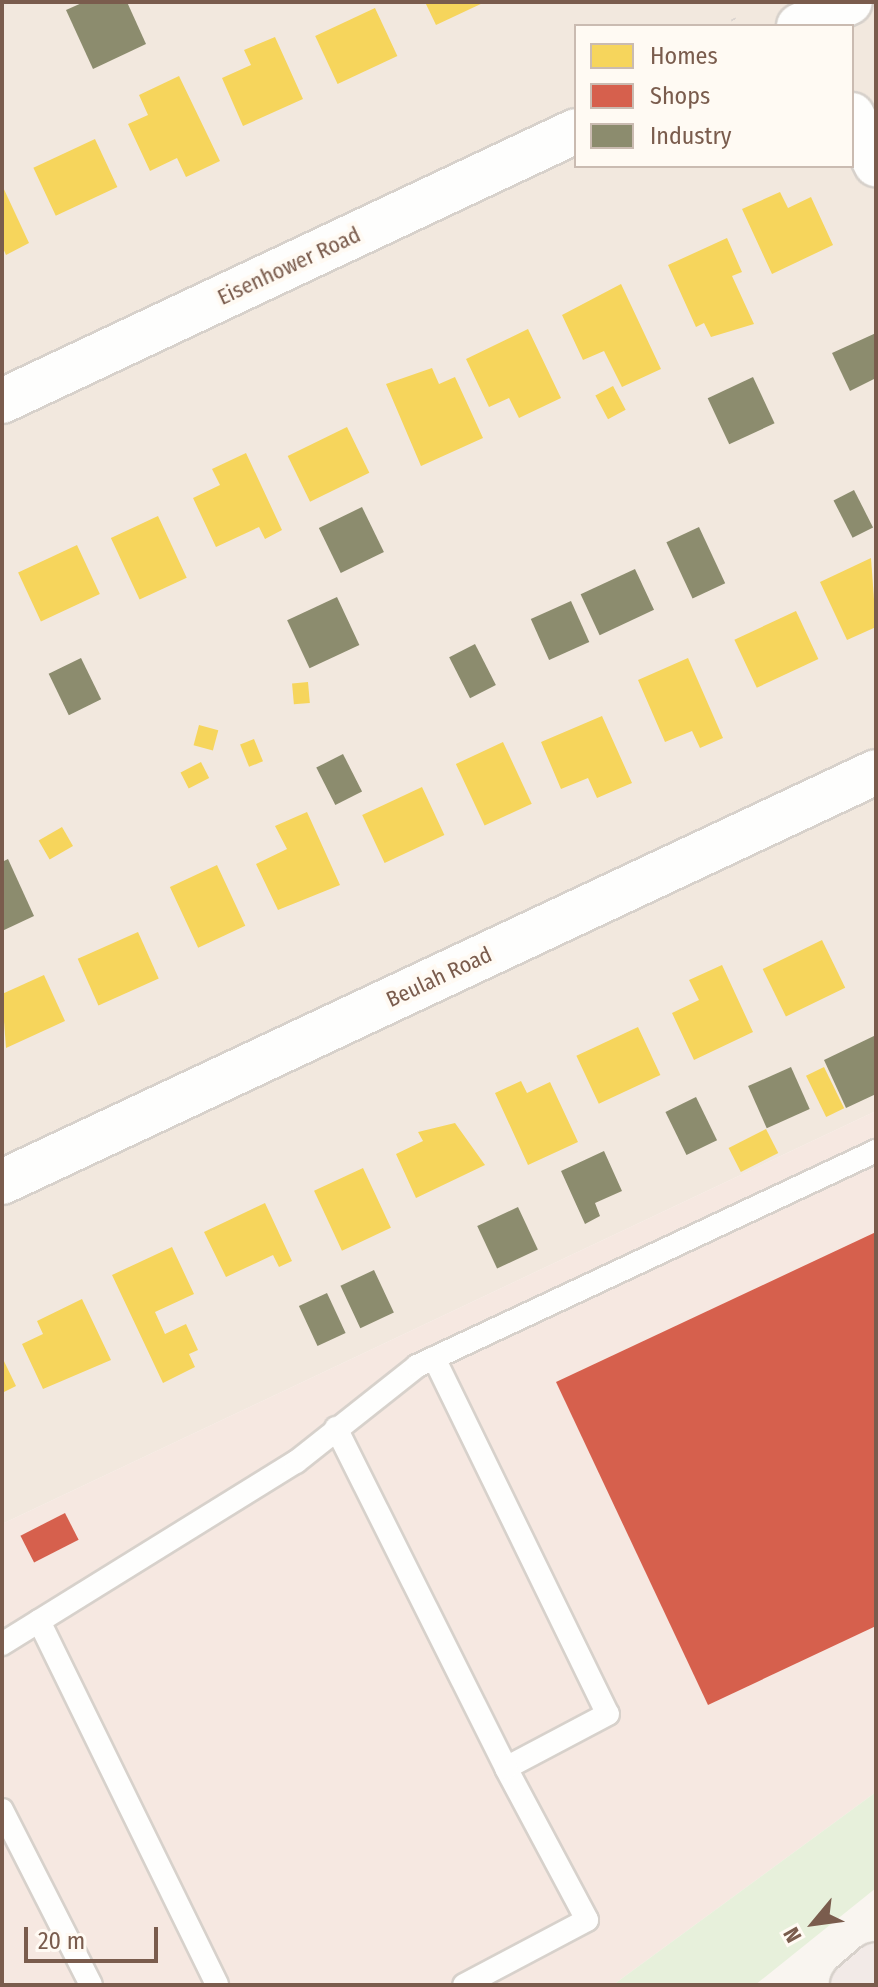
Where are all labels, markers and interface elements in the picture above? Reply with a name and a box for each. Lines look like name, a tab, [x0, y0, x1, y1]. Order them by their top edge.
legend	[574, 24, 854, 168]
text: Homes	[650, 42, 718, 70]
text: Shops	[650, 82, 710, 110]
text: Industry	[650, 122, 732, 150]
street label: Eisenhower Road	[213, 221, 365, 311]
street label: Beulah Road	[382, 941, 496, 1013]
north arrow	[774, 1883, 854, 1963]
scale bar	[28, 1911, 162, 1961]
text: N	[778, 1923, 808, 1947]
text: 20 m	[38, 1927, 85, 1955]

